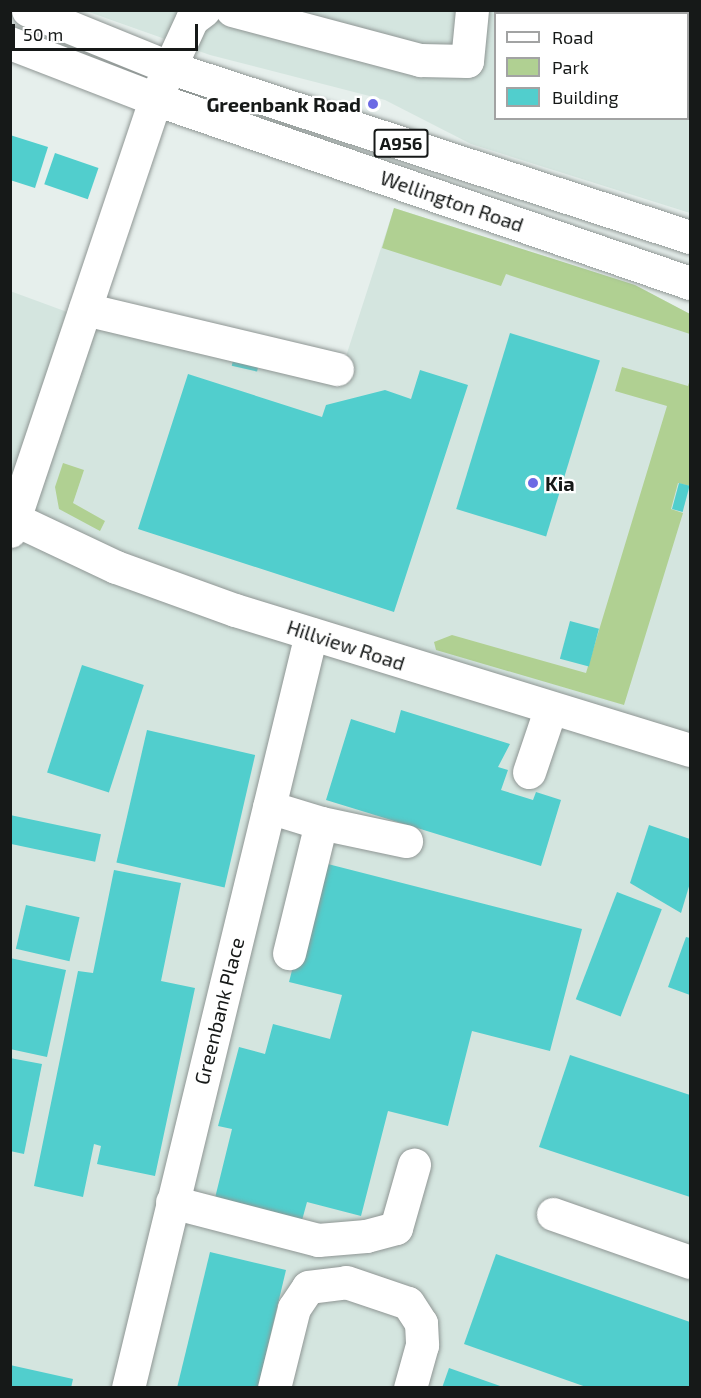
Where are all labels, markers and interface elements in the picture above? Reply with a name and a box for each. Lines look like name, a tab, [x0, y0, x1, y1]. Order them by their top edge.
scale bar	[15, 12, 201, 50]
legend	[494, 12, 689, 120]
text: 50 m	[23, 23, 63, 45]
text: Road	[552, 26, 593, 48]
text: Park	[552, 56, 589, 78]
text: Building	[552, 86, 619, 108]
place label: Greenbank Road	[206, 92, 361, 116]
marker: Greenbank Road	[366, 97, 380, 111]
road number: A956	[372, 128, 430, 158]
street label: Wellington Road	[377, 165, 527, 237]
place label: Kia	[545, 471, 575, 495]
marker: Kia	[526, 476, 540, 490]
street label: Hillview Road	[284, 615, 408, 675]
street label: Greenbank Place	[189, 935, 249, 1087]

